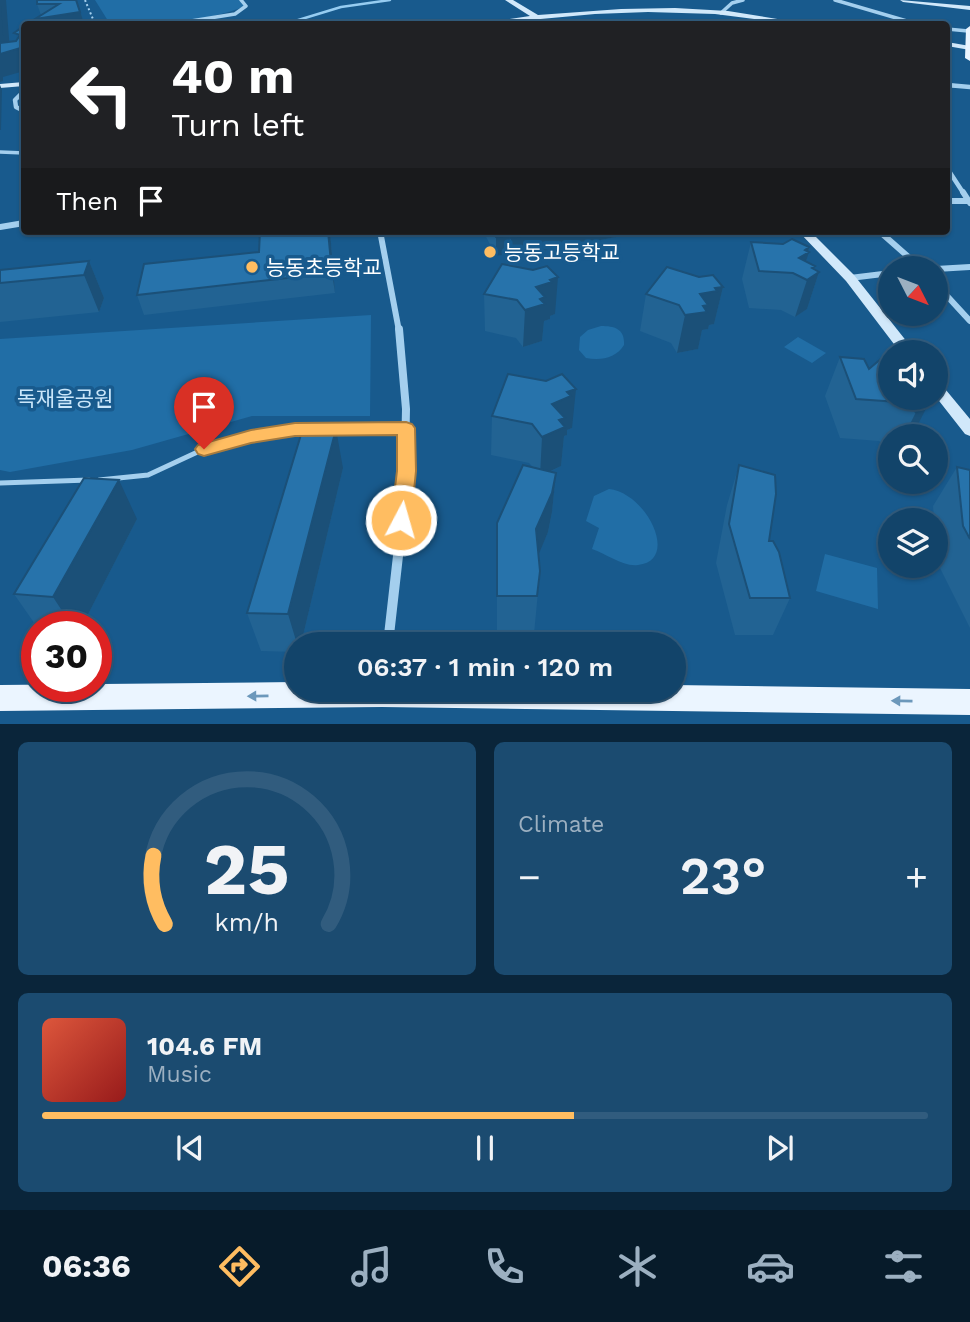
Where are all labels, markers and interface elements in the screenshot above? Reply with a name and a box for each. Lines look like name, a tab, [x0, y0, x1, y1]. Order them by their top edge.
text: 40 m	[171, 47, 294, 105]
icon: left	[56, 49, 147, 140]
text: Turn left	[171, 106, 304, 144]
icon: arrive	[132, 182, 170, 220]
text: Then	[56, 186, 118, 216]
place label: 능동고등학교	[504, 240, 620, 265]
marker: 능동고등학교	[482, 244, 498, 260]
place label: 능동초등학교	[266, 255, 382, 280]
north arrow	[878, 256, 948, 326]
map controls	[878, 256, 948, 578]
marker: 능동초등학교	[244, 259, 260, 275]
button: sound	[878, 340, 948, 410]
pin	[174, 377, 234, 449]
park label: 독재울공원	[17, 386, 113, 411]
icon: arrive	[185, 388, 223, 426]
button: search	[878, 424, 948, 494]
position arrow	[364, 483, 438, 557]
button: layers	[878, 508, 948, 578]
speed limit sign: 30	[21, 611, 112, 702]
text: 06:37 · 1 min · 120 m	[357, 652, 613, 682]
one-way arrow	[247, 690, 269, 701]
one-way arrow	[891, 695, 913, 707]
text: Climate	[518, 811, 604, 838]
text: 25	[204, 827, 290, 913]
text: 23°	[680, 846, 766, 907]
text: −	[518, 855, 541, 899]
text: +	[905, 855, 928, 899]
text: km/h	[215, 908, 279, 937]
text: 104.6 FM	[147, 1031, 262, 1061]
text: Music	[147, 1061, 212, 1088]
icon: previous	[171, 1129, 209, 1167]
icon: pause	[466, 1129, 504, 1167]
icon: next	[761, 1129, 799, 1167]
icon: directions	[215, 1242, 264, 1291]
icon: music	[347, 1242, 396, 1291]
icon: phone	[480, 1242, 529, 1291]
icon: climate	[613, 1242, 662, 1291]
icon: car	[746, 1242, 795, 1291]
icon: filters	[879, 1242, 928, 1291]
text: 06:36	[42, 1247, 131, 1285]

